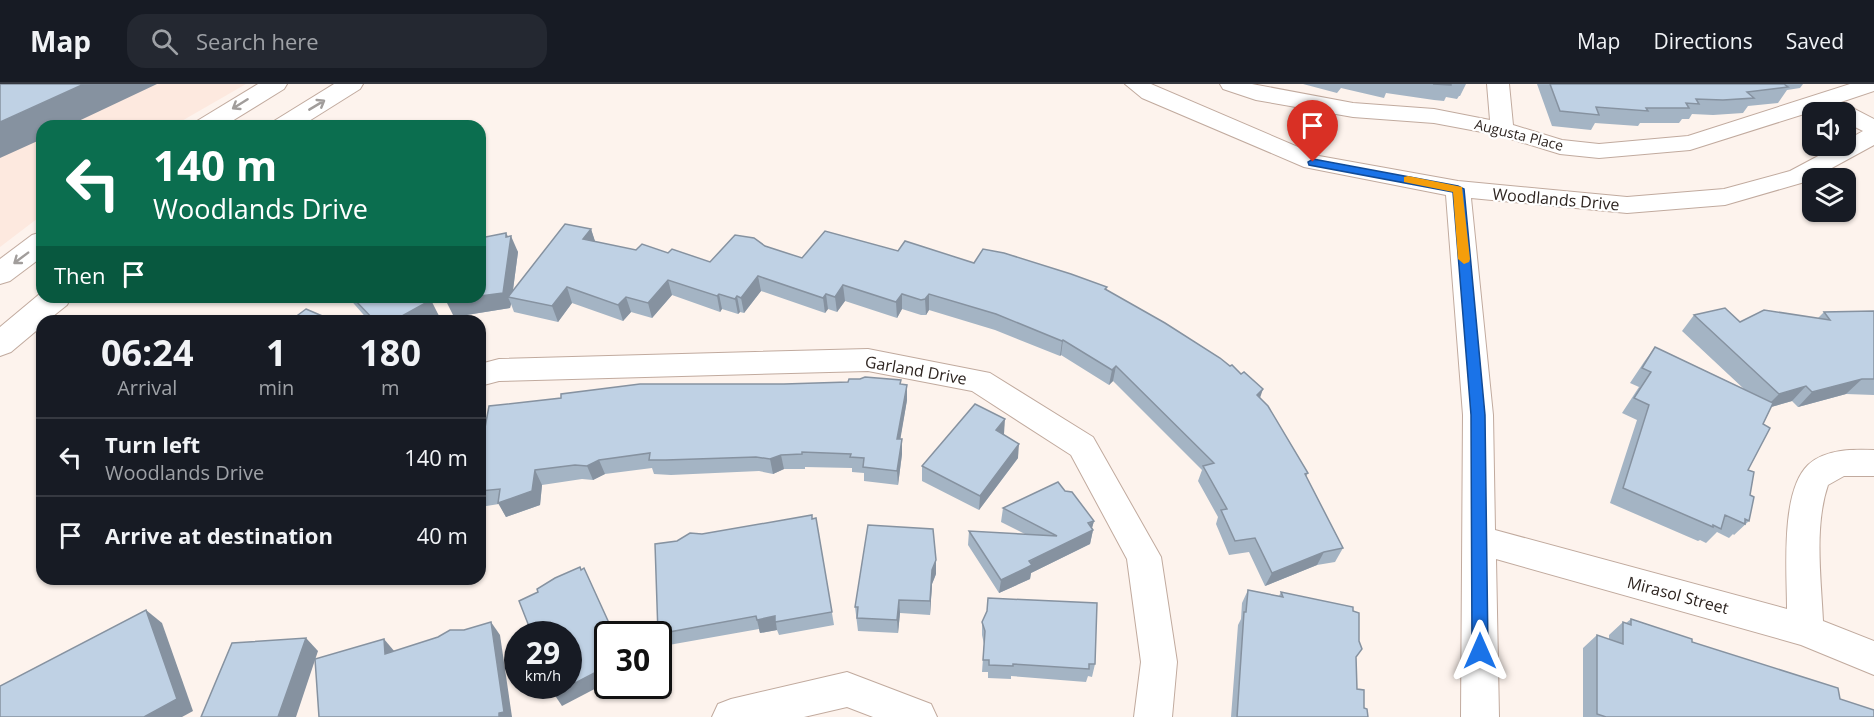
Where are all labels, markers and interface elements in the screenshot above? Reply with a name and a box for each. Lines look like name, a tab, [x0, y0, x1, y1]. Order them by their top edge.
search box	[127, 14, 547, 68]
text: Map	[30, 22, 91, 60]
icon: search	[148, 25, 181, 58]
text: Search here	[196, 26, 319, 56]
text: Map	[1577, 27, 1620, 55]
text: Directions	[1653, 27, 1753, 55]
text: Saved	[1786, 27, 1844, 55]
one-way arrow	[308, 98, 325, 110]
one-way arrow	[232, 99, 249, 111]
pin	[1287, 100, 1338, 162]
map controls	[1802, 102, 1856, 222]
button: sound	[1802, 102, 1856, 156]
icon: arrive	[1296, 109, 1329, 142]
street label: Augusta Place	[1473, 114, 1566, 155]
text: 140 m	[153, 136, 277, 193]
icon: left	[54, 144, 132, 222]
button: layers	[1802, 168, 1856, 222]
street label: Woodlands Drive	[1492, 182, 1620, 216]
text: Woodlands Drive	[153, 190, 368, 227]
one-way arrow	[13, 252, 29, 265]
icon: arrive	[117, 258, 150, 291]
text: Then	[54, 260, 105, 290]
text: 06:24	[101, 328, 194, 377]
text: 1	[266, 328, 287, 377]
text: 180	[359, 328, 421, 377]
street label: Garland Drive	[863, 350, 969, 390]
text: Arrival	[117, 374, 177, 401]
text: min	[258, 374, 294, 401]
text: m	[381, 374, 399, 401]
text: Turn left	[105, 429, 200, 459]
icon: left	[54, 441, 87, 474]
text: 140 m	[404, 442, 468, 472]
text: Woodlands Drive	[105, 459, 264, 486]
icon: arrive	[54, 519, 87, 552]
text: Arrive at destination	[105, 520, 333, 550]
text: 40 m	[417, 520, 468, 550]
street label: Mirasol Street	[1625, 571, 1731, 619]
position arrow	[1448, 619, 1512, 683]
speed limit sign: 30	[594, 621, 672, 699]
text: 29	[526, 632, 560, 673]
text: km/h	[525, 665, 561, 685]

